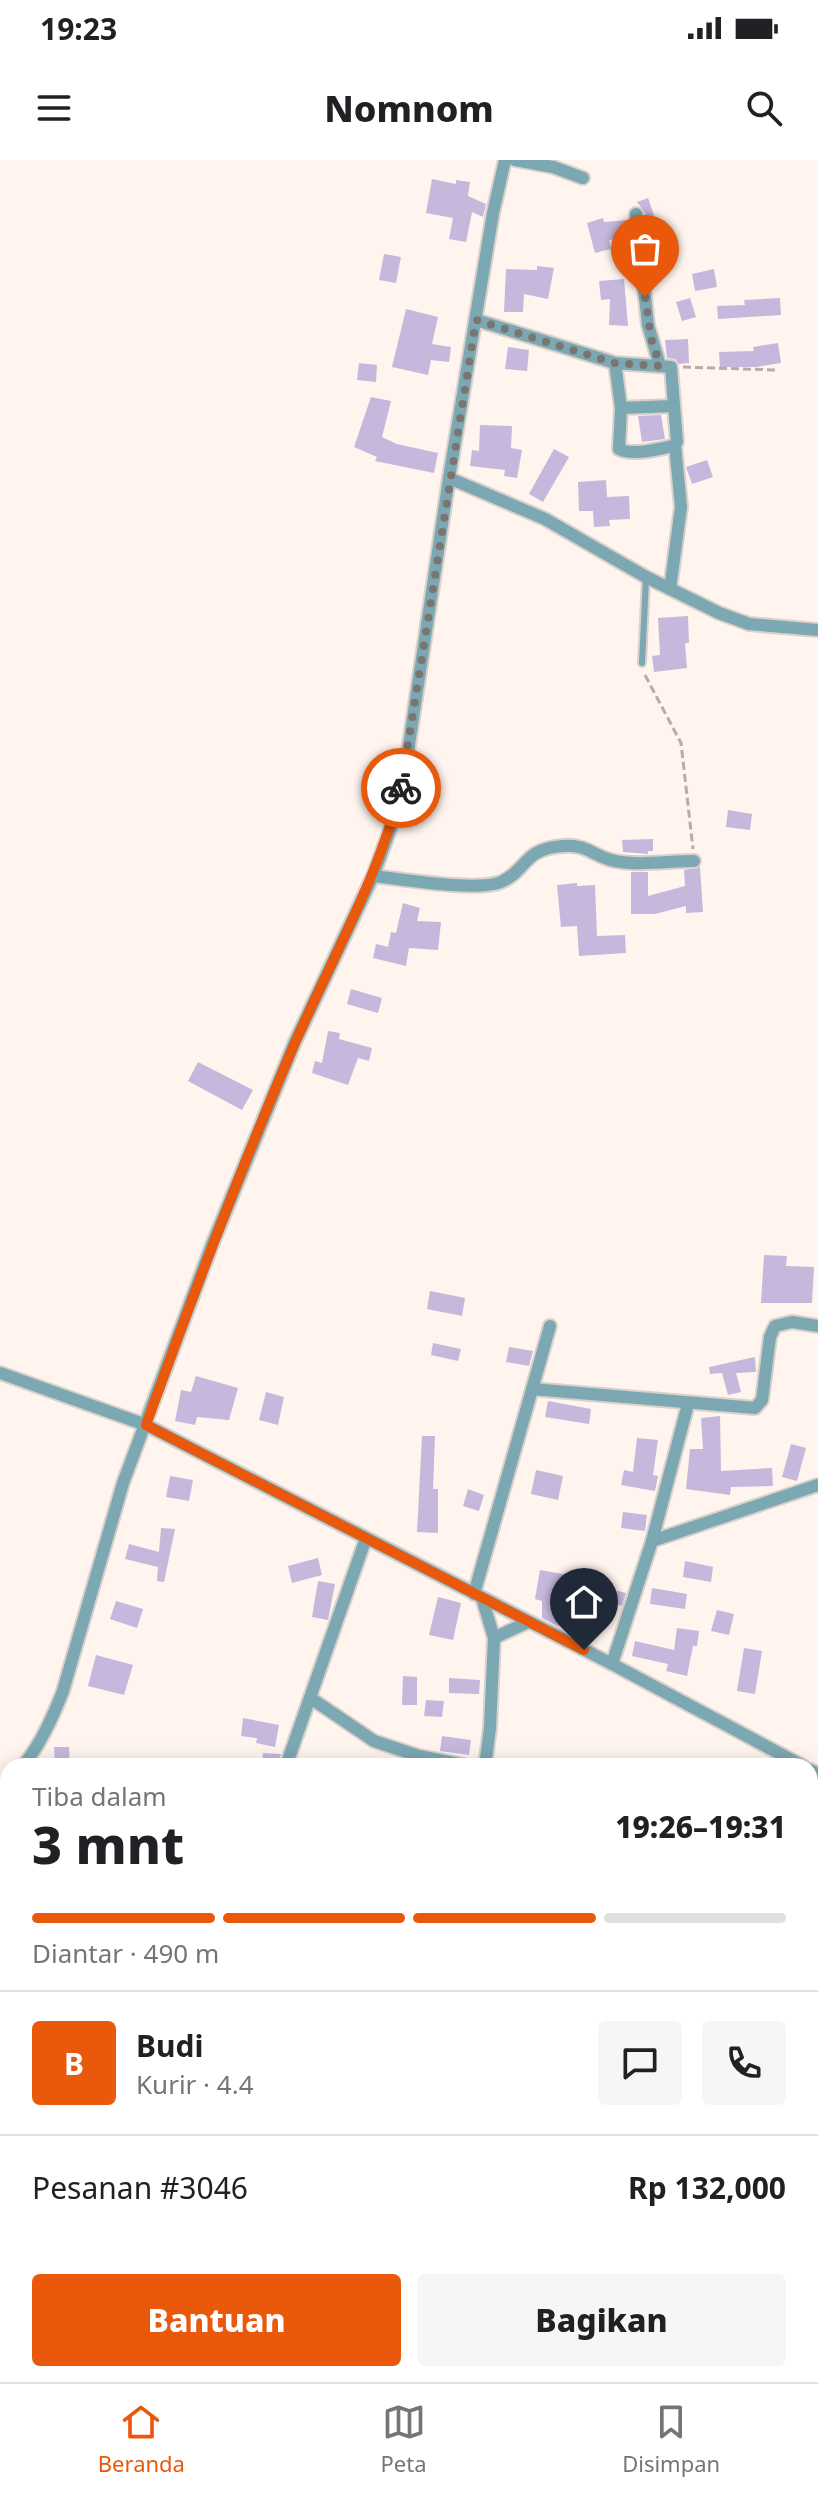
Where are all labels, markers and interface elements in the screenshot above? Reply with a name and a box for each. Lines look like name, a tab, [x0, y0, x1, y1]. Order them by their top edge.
text: 19:23	[40, 8, 117, 49]
text: Nomnom	[324, 84, 494, 133]
icon: menu	[32, 86, 76, 130]
icon: search	[742, 86, 786, 130]
pin	[611, 215, 679, 297]
icon: bag	[623, 227, 667, 271]
courier	[361, 748, 441, 828]
icon: bike	[379, 766, 423, 810]
pin	[550, 1568, 618, 1650]
icon: home	[562, 1580, 606, 1624]
text: Tiba dalam	[32, 1778, 167, 1814]
text: 19:26–19:31	[615, 1806, 786, 1847]
text: 3 mnt	[32, 1808, 184, 1879]
text: Diantar · 490 m	[32, 1935, 219, 1971]
button: chat	[598, 2021, 682, 2105]
button: phone	[702, 2021, 786, 2105]
text: Budi	[136, 2025, 203, 2066]
text: B	[64, 2043, 84, 2084]
text: Kurir · 4.4	[136, 2066, 254, 2102]
text: Pesanan #3046	[32, 2167, 248, 2208]
text: Rp 132,000	[628, 2167, 786, 2208]
button: Bantuan	[32, 2274, 401, 2366]
button: Bagikan	[417, 2274, 786, 2366]
tab: Beranda	[98, 2400, 185, 2478]
tab: Peta	[381, 2400, 427, 2478]
tab: Disimpan	[622, 2400, 720, 2478]

